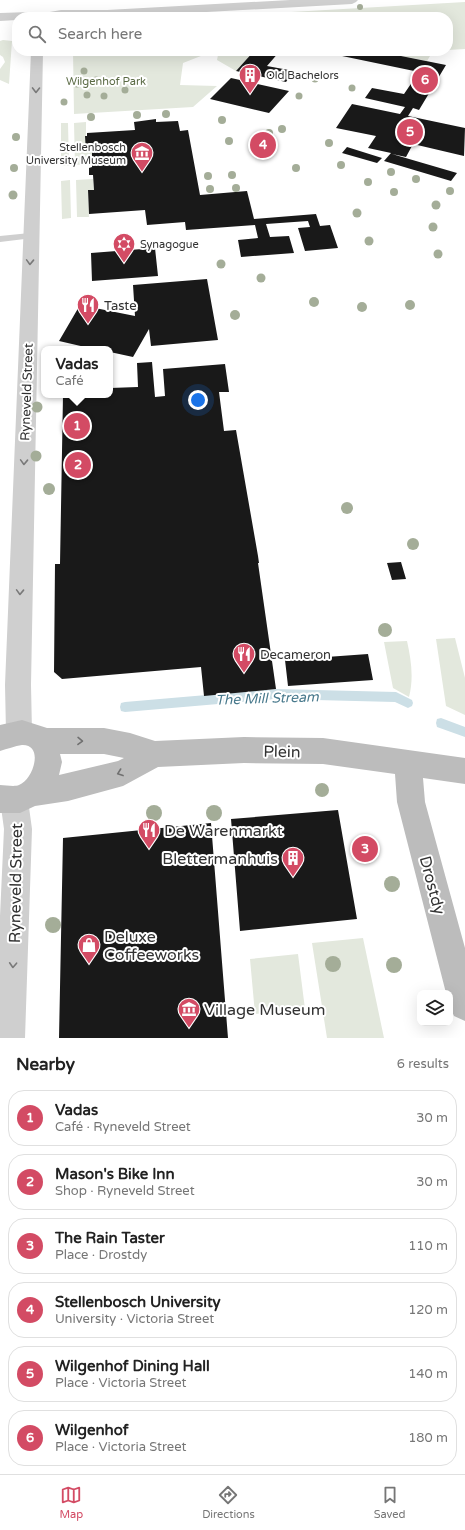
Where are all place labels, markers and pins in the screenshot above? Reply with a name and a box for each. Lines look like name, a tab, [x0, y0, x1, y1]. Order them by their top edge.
building icon: Old Bachelors	[237, 62, 263, 95]
pin: 6	[412, 65, 438, 95]
place label: Old Bachelors	[266, 69, 339, 82]
pin: 5	[397, 117, 423, 147]
pin: 4	[250, 130, 276, 160]
museum icon: Stellenbosch University Museum	[129, 140, 155, 173]
place label: Stellenbosch University Museum	[26, 141, 126, 167]
synagogue icon: Synagogue	[111, 231, 137, 264]
place label: Synagogue	[140, 238, 199, 251]
restaurant icon: Taste	[75, 292, 101, 325]
place label: Taste	[104, 298, 137, 314]
pin: 1	[64, 411, 90, 441]
pin: 2	[65, 450, 91, 480]
restaurant icon: Decameron	[231, 641, 257, 674]
place label: Decameron	[260, 647, 331, 663]
restaurant icon: De Warenmarkt	[136, 817, 162, 850]
place label: De Warenmarkt	[164, 821, 283, 841]
pin: 3	[352, 834, 378, 864]
building icon: Blettermanhuis	[280, 845, 306, 878]
place label: Blettermanhuis	[162, 849, 278, 869]
place label: Deluxe Coffeeworks	[104, 927, 199, 965]
shop icon: Deluxe Coffeeworks	[76, 932, 102, 965]
museum icon: Village Museum	[176, 996, 202, 1029]
place label: Village Museum	[204, 1000, 325, 1020]

